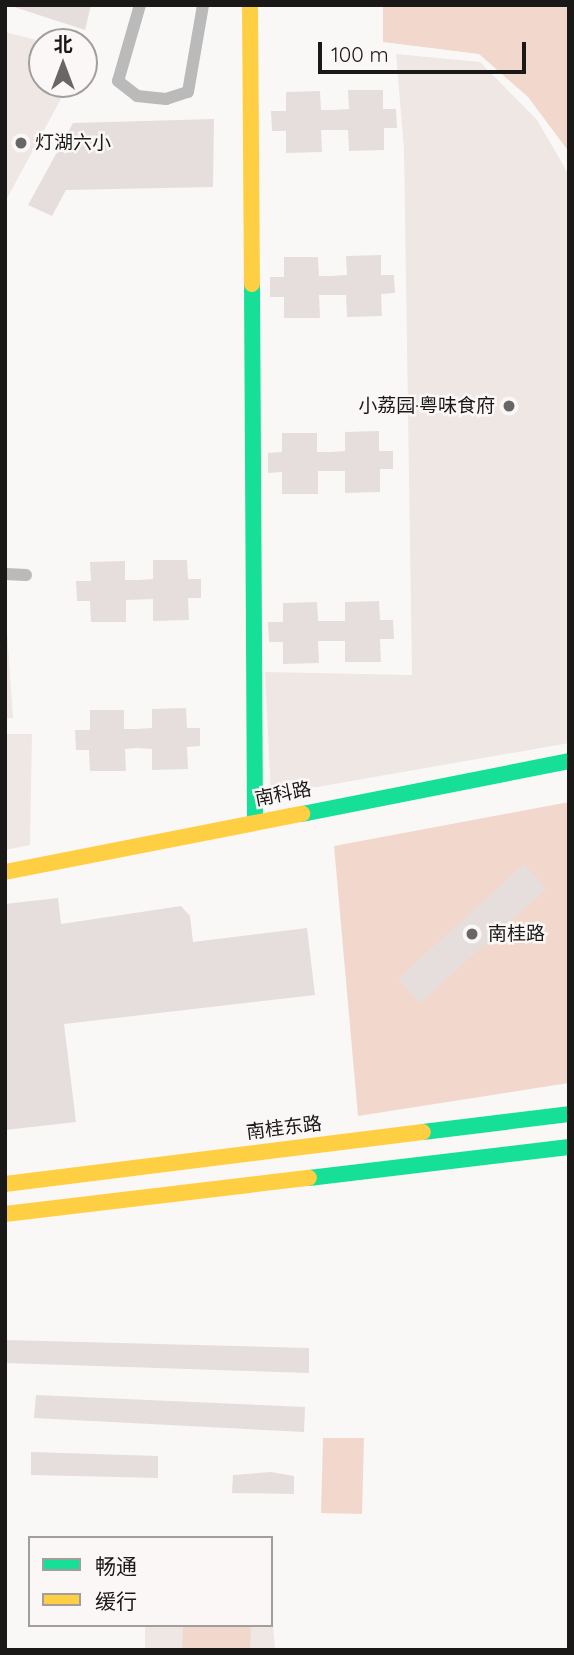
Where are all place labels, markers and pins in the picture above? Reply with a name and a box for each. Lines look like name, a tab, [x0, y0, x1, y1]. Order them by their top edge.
place label: 灯湖六小	[35, 132, 111, 154]
marker: 灯湖六小	[13, 135, 29, 151]
place label: 小荔园·粤味食府	[358, 395, 495, 417]
marker: 小荔园·粤味食府	[501, 398, 517, 414]
place label: 南桂路	[488, 923, 545, 945]
marker: 南桂路	[462, 924, 482, 944]

